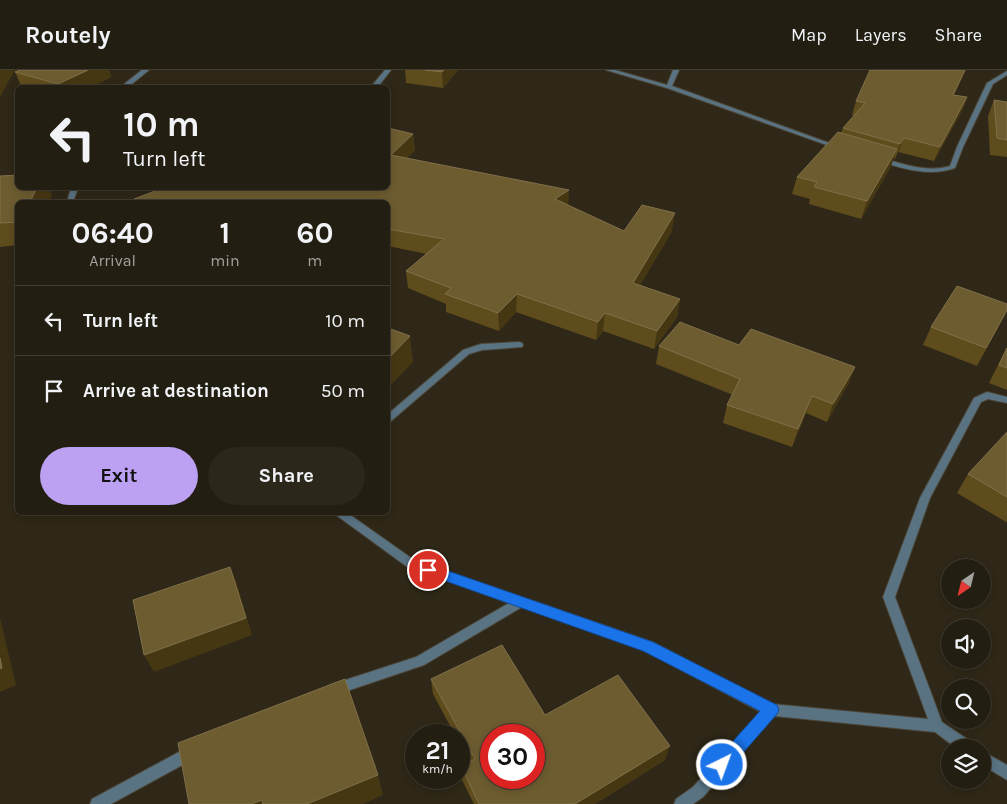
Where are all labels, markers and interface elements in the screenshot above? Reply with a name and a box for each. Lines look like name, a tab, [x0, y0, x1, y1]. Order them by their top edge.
text: Routely	[25, 21, 111, 49]
text: Map	[791, 24, 827, 46]
text: Layers	[855, 24, 907, 46]
text: Share	[935, 24, 982, 46]
text: 10 m	[123, 104, 200, 145]
icon: left	[40, 105, 105, 170]
text: Turn left	[123, 146, 206, 172]
text: 06:40	[72, 215, 154, 251]
text: 1	[220, 215, 230, 251]
text: 60	[296, 215, 333, 251]
text: Arrival	[89, 251, 136, 270]
text: min	[210, 251, 240, 270]
text: m	[307, 251, 322, 270]
icon: left	[40, 307, 68, 335]
text: Turn left	[83, 310, 158, 332]
text: 10 m	[325, 310, 365, 332]
icon: arrive	[40, 377, 68, 405]
text: Arrive at destination	[83, 380, 269, 402]
text: 50 m	[321, 380, 365, 402]
button: Exit	[40, 447, 198, 505]
button: Share	[208, 447, 365, 505]
pin	[407, 549, 449, 591]
icon: arrive	[414, 556, 442, 584]
north arrow	[941, 559, 991, 609]
map controls	[941, 559, 991, 789]
button: sound	[941, 619, 991, 669]
button: search	[941, 679, 991, 729]
speed limit sign: 30	[480, 724, 545, 789]
text: 21	[425, 736, 450, 765]
position arrow	[695, 738, 747, 790]
button: layers	[941, 739, 991, 789]
text: km/h	[422, 762, 453, 776]

